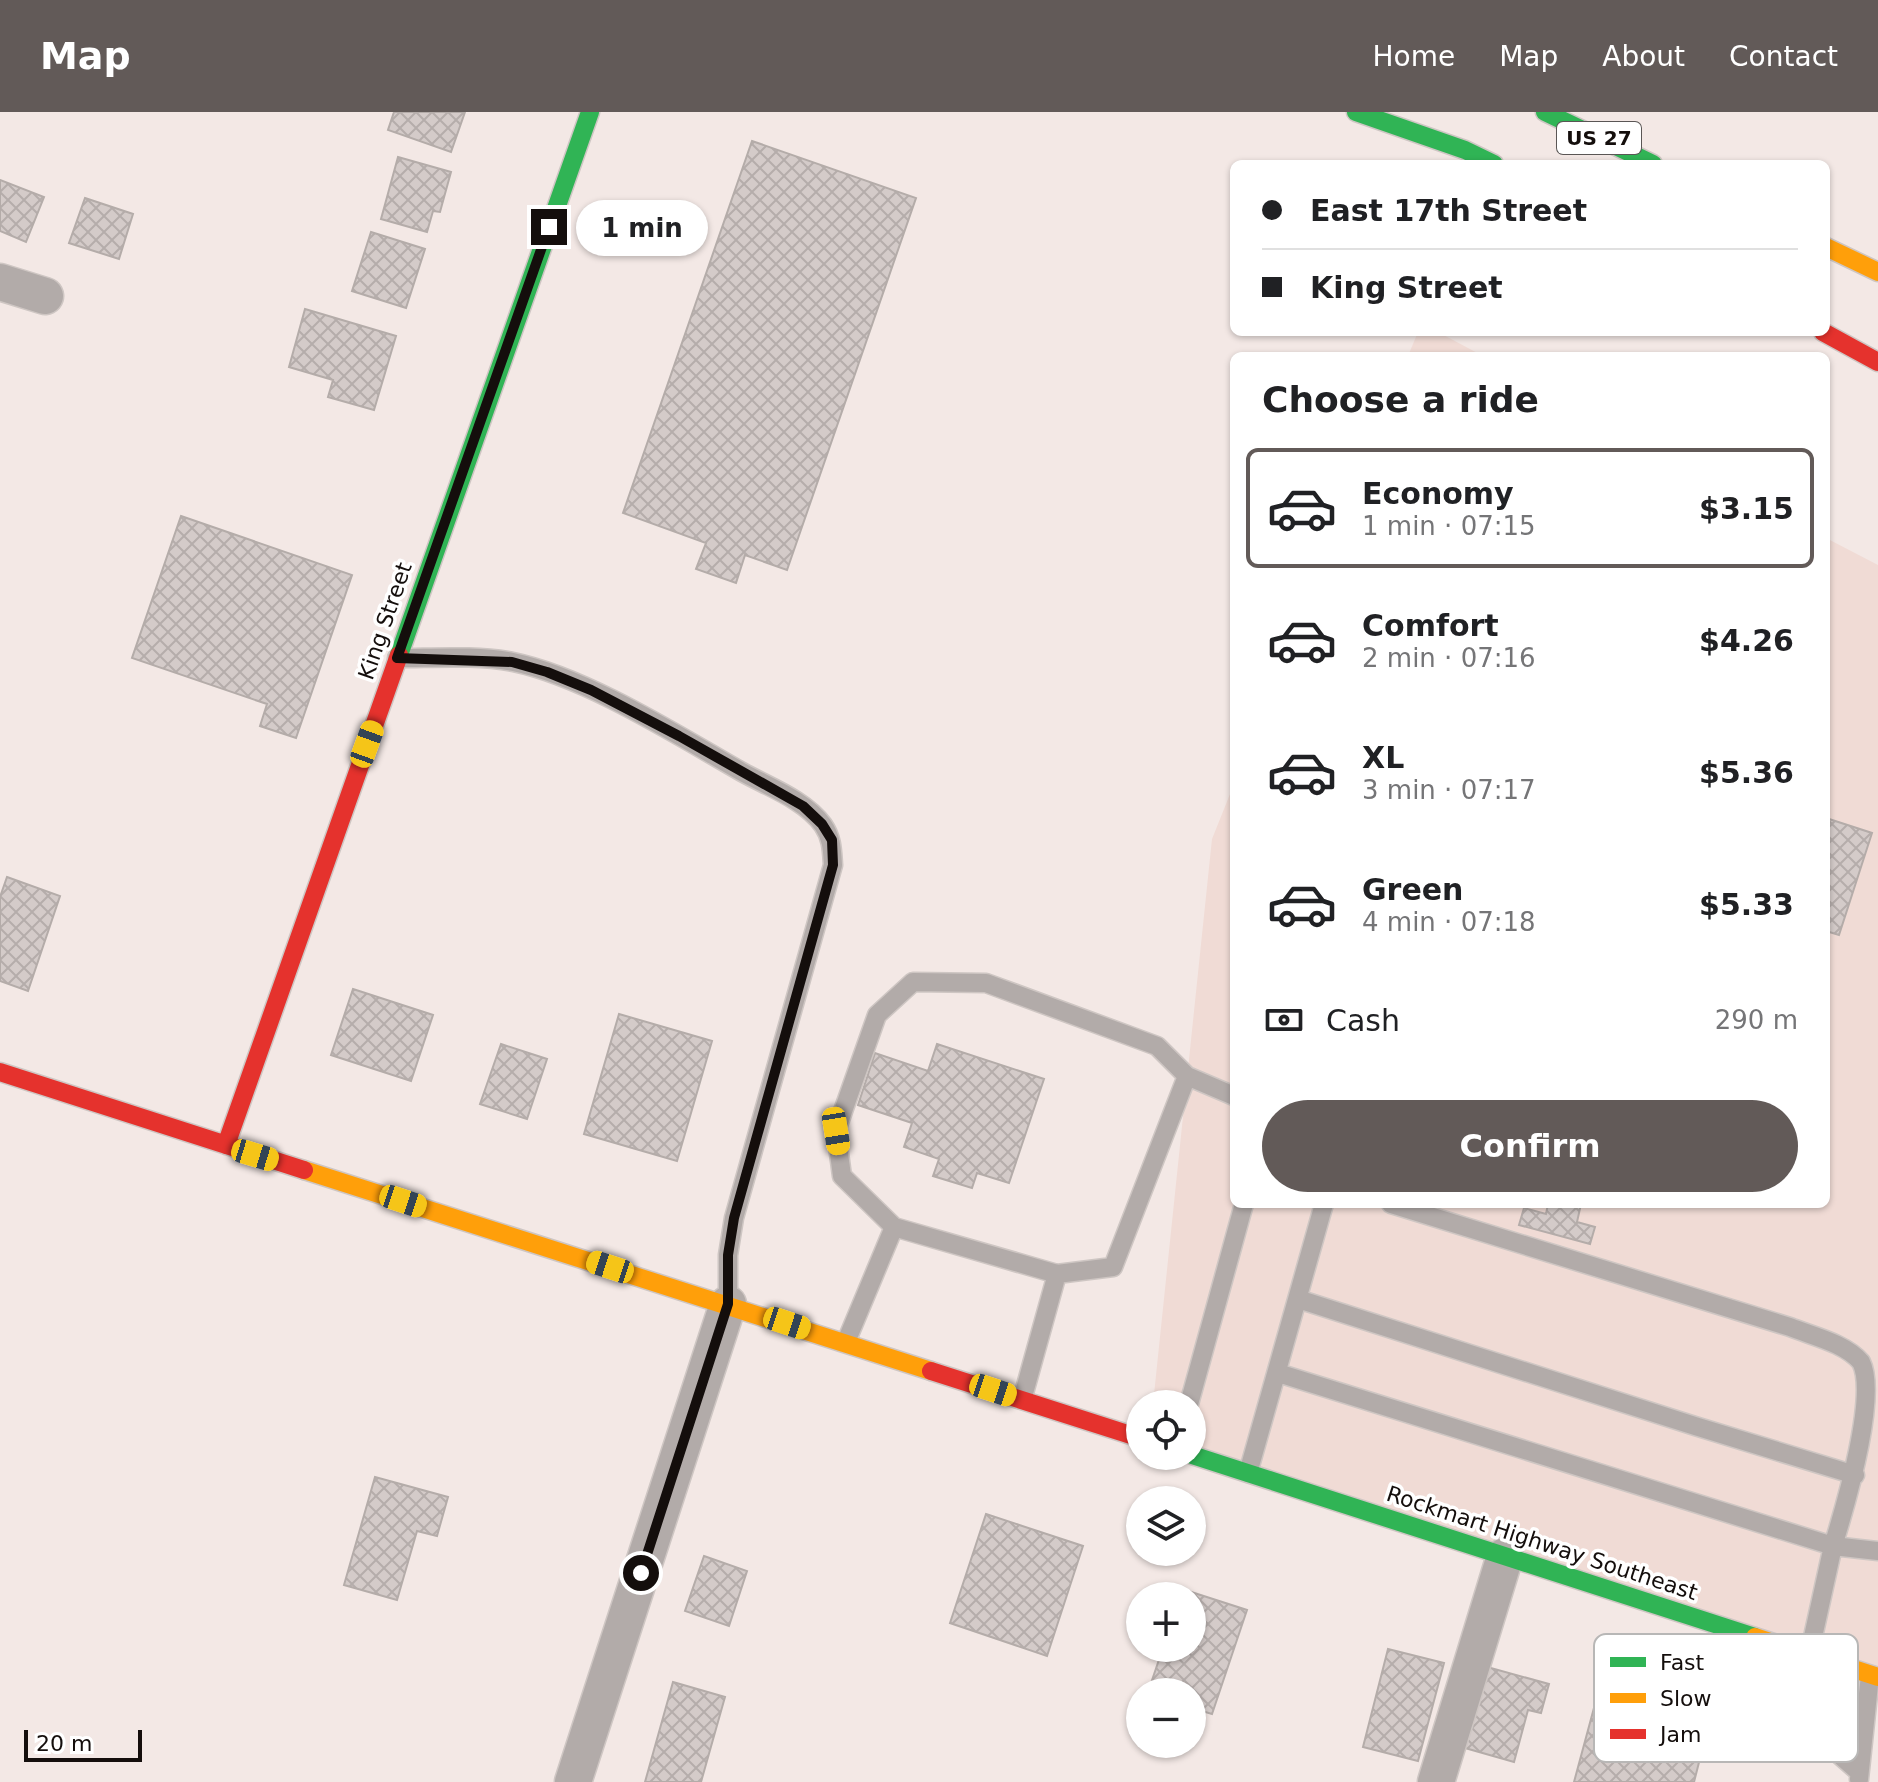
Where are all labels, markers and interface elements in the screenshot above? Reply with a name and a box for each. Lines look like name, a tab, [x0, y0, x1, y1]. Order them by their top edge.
text: Map	[40, 34, 131, 78]
text: Home	[1372, 40, 1455, 73]
text: Map	[1499, 40, 1558, 73]
text: About	[1602, 40, 1685, 73]
text: Contact	[1729, 40, 1838, 73]
road number: US 27	[1557, 122, 1641, 154]
text: East 17th Street	[1310, 193, 1587, 228]
callout: 1 min	[577, 199, 709, 255]
route end	[531, 209, 567, 245]
text: 1 min	[601, 213, 683, 243]
text: King Street	[1310, 270, 1503, 305]
text: Choose a ride	[1262, 379, 1539, 420]
icon: car	[1266, 472, 1338, 544]
text: Economy	[1362, 476, 1514, 511]
text: $3.15	[1699, 491, 1794, 526]
text: 1 min · 07:15	[1362, 511, 1536, 541]
street label: King Street	[353, 559, 417, 683]
icon: car	[1266, 604, 1338, 676]
text: Comfort	[1362, 608, 1499, 643]
text: $4.26	[1699, 623, 1794, 658]
text: 2 min · 07:16	[1362, 643, 1536, 673]
car	[348, 717, 386, 771]
icon: car	[1266, 736, 1338, 808]
text: XL	[1362, 740, 1404, 775]
text: $5.36	[1699, 755, 1794, 790]
text: 3 min · 07:17	[1362, 775, 1536, 805]
icon: car	[1266, 868, 1338, 940]
text: Green	[1362, 872, 1463, 907]
text: $5.33	[1699, 887, 1794, 922]
text: 4 min · 07:18	[1362, 907, 1536, 937]
icon: cash	[1262, 998, 1306, 1042]
text: Cash	[1326, 1003, 1400, 1038]
text: 290 m	[1715, 1005, 1798, 1035]
button: Confirm	[1262, 1100, 1798, 1192]
car	[820, 1105, 852, 1157]
car	[229, 1137, 281, 1173]
car	[376, 1182, 430, 1220]
car	[583, 1248, 637, 1286]
car	[760, 1304, 814, 1342]
car	[966, 1371, 1020, 1409]
map controls	[1126, 1390, 1206, 1758]
button: locate	[1126, 1390, 1206, 1470]
street label: Rockmart Highway Southeast	[1383, 1481, 1701, 1605]
button: layers	[1126, 1486, 1206, 1566]
route start	[623, 1555, 659, 1591]
button: +	[1126, 1582, 1206, 1662]
legend	[1594, 1634, 1858, 1762]
text: Fast	[1660, 1650, 1705, 1675]
button: −	[1126, 1678, 1206, 1758]
text: Slow	[1660, 1686, 1712, 1711]
text: Jam	[1658, 1722, 1701, 1747]
scale bar	[24, 1726, 142, 1762]
text: 20 m	[36, 1731, 92, 1756]

